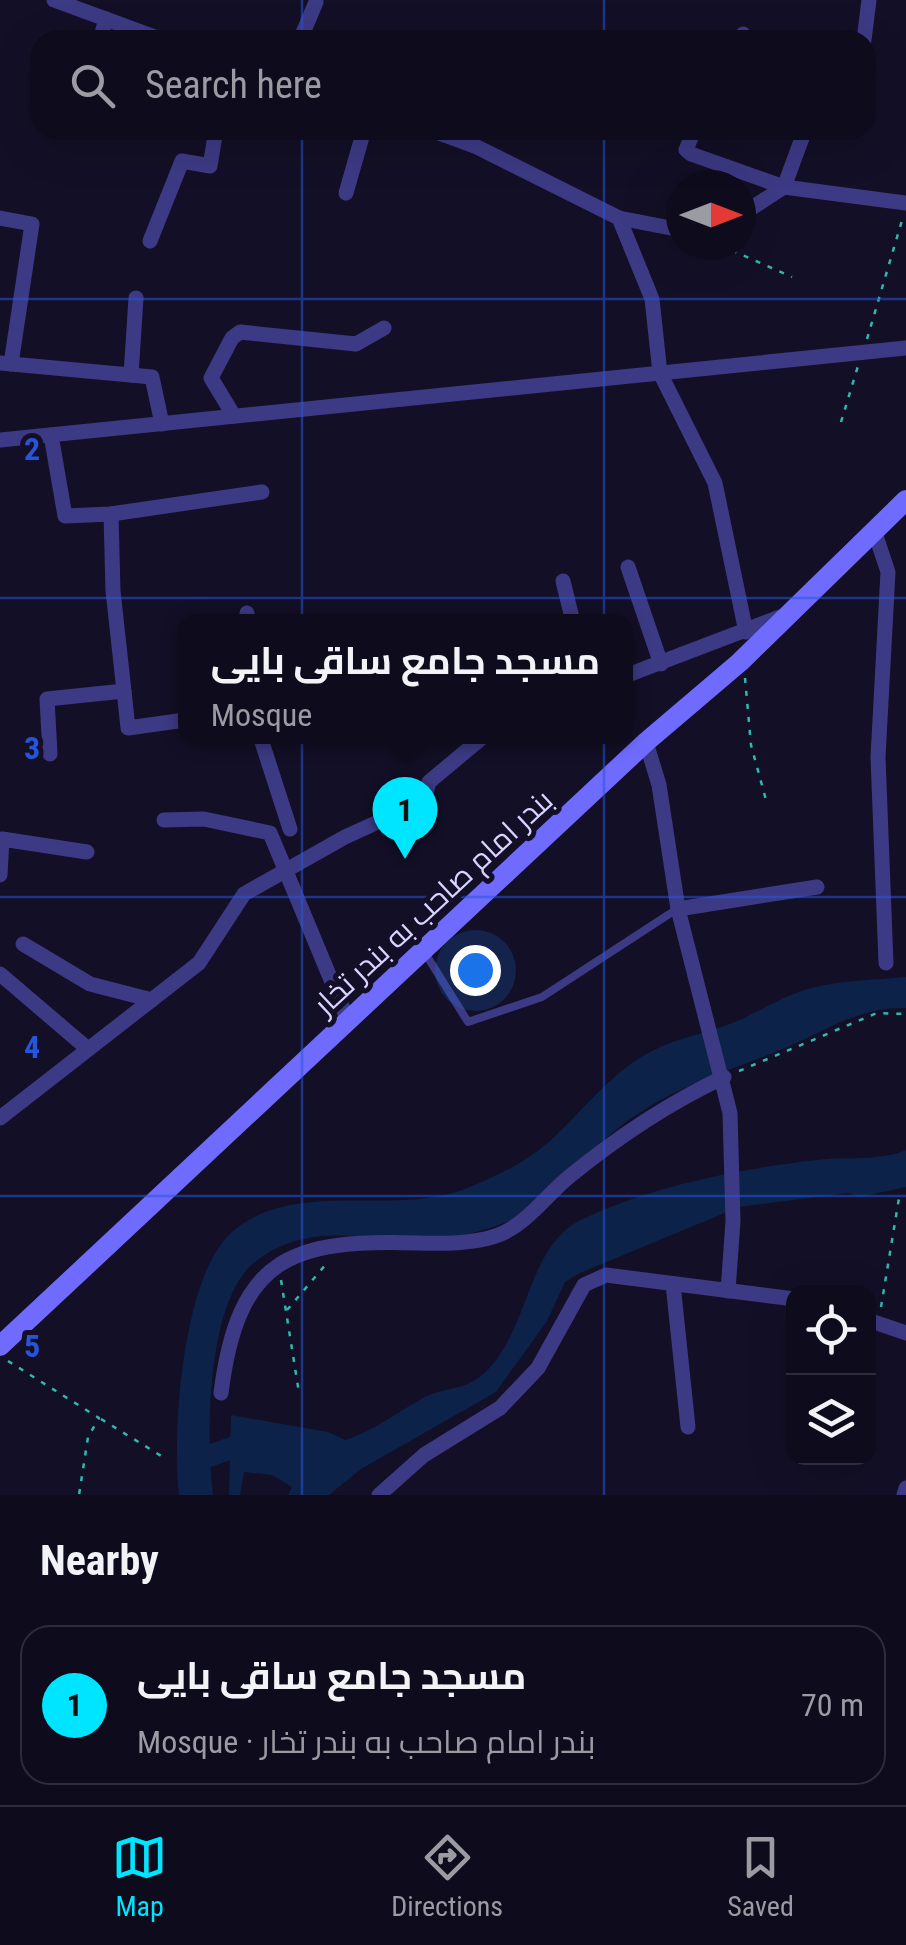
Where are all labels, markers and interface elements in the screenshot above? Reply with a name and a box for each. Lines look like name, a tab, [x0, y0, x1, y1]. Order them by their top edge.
search box	[30, 30, 876, 140]
icon: search	[65, 58, 120, 113]
text: Search here	[145, 63, 322, 107]
north arrow	[666, 170, 756, 260]
text: 2	[24, 430, 40, 468]
popup	[178, 614, 633, 744]
text: مسجد جامع ساقی بایی	[211, 639, 600, 683]
text: Mosque	[211, 696, 312, 734]
text: 3	[24, 729, 40, 767]
pin: 1	[372, 776, 438, 859]
street label: بندر امام صاحب به بندر تخار	[305, 782, 562, 1025]
your location	[450, 945, 501, 996]
text: 4	[24, 1028, 40, 1066]
map controls	[786, 1285, 876, 1465]
button: locate	[786, 1285, 876, 1375]
text: 5	[24, 1327, 40, 1365]
button: layers	[786, 1375, 876, 1465]
text: Nearby	[40, 1536, 159, 1585]
text: مسجد جامع ساقی بایی	[137, 1654, 526, 1698]
text: 1	[66, 1686, 83, 1724]
text: 70 m	[801, 1686, 864, 1724]
text: Mosque · بندر امام صاحب به بندر تخار	[137, 1723, 595, 1761]
tab: Map	[112, 1830, 167, 1923]
tab: Directions	[391, 1830, 503, 1923]
tab: Saved	[727, 1830, 794, 1923]

